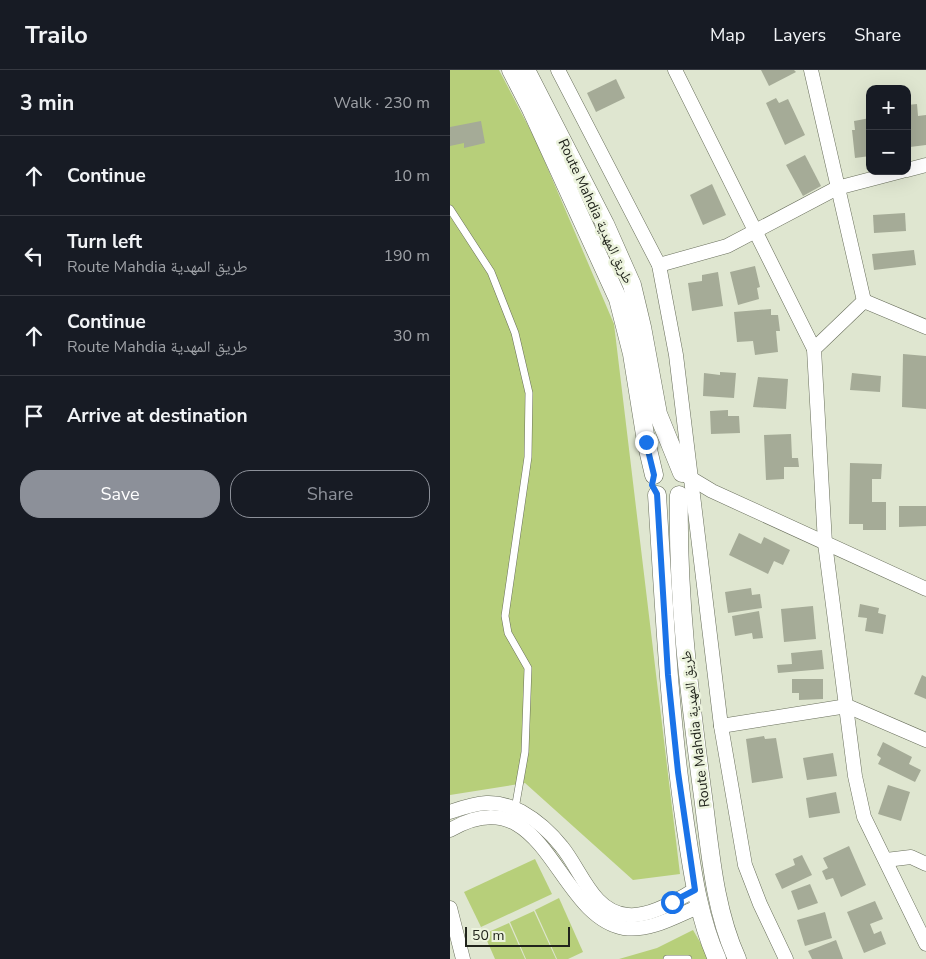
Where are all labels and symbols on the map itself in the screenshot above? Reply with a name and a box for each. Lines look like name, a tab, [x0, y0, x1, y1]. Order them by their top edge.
street label: Route Mahdia طريق المهدية	[554, 136, 638, 287]
route end	[635, 431, 658, 454]
street label: Route Mahdia طريق المهدية	[676, 649, 715, 808]
route start	[661, 891, 684, 914]
scale bar	[465, 924, 570, 947]

